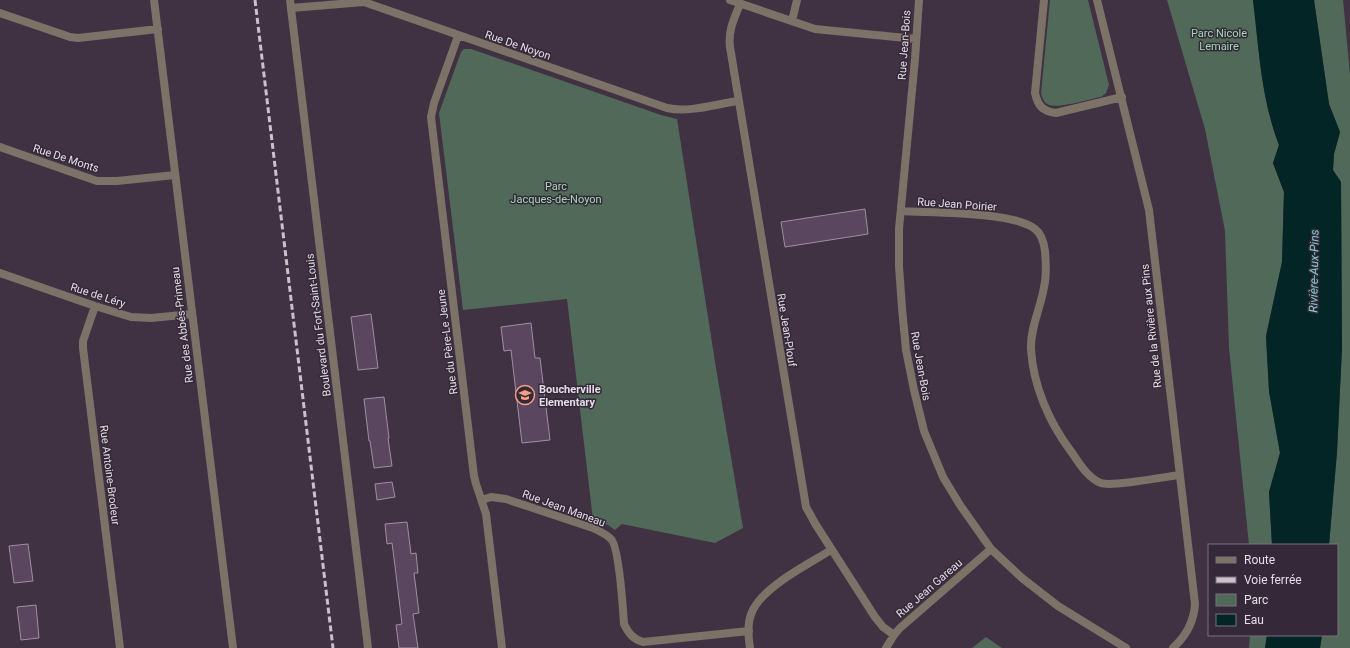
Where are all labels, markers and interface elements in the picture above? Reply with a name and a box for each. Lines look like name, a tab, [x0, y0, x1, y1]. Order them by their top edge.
street label: Rue Jean-Bois	[896, 9, 913, 80]
park label: Parc Nicole Lemaire	[1191, 27, 1247, 53]
street label: Rue De Noyon	[483, 28, 552, 63]
street label: Rue De Monts	[31, 142, 101, 175]
park label: Parc Jacques-de-Noyon	[510, 180, 602, 206]
street label: Rue Jean Poirier	[917, 195, 998, 214]
water label: Rivière-Aux-Pins	[1306, 229, 1322, 313]
street label: Boulevard du Fort-Saint-Louis	[303, 252, 334, 397]
street label: Rue de la Rivière aux Pins	[1138, 263, 1164, 389]
street label: Rue des Abbés-Primeau	[169, 266, 196, 384]
street label: Rue de Léry	[69, 280, 128, 311]
street label: Rue du Père-Le Jeune	[435, 288, 460, 395]
street label: Rue Jean-Plouf	[774, 292, 799, 368]
street label: Rue Jean-Bois	[908, 331, 933, 402]
place label: Boucherville Elementary	[539, 383, 601, 409]
school or university icon: Boucherville Elementary	[514, 384, 536, 406]
street label: Rue Antoine-Brodeur	[97, 424, 122, 526]
street label: Rue Jean Maneau	[520, 487, 607, 530]
legend	[1208, 544, 1338, 636]
text: Route	[1244, 553, 1275, 567]
street label: Rue Jean Gareau	[894, 556, 965, 621]
text: Voie ferrée	[1244, 573, 1302, 587]
text: Parc	[1244, 593, 1268, 607]
text: Eau	[1244, 613, 1264, 627]

